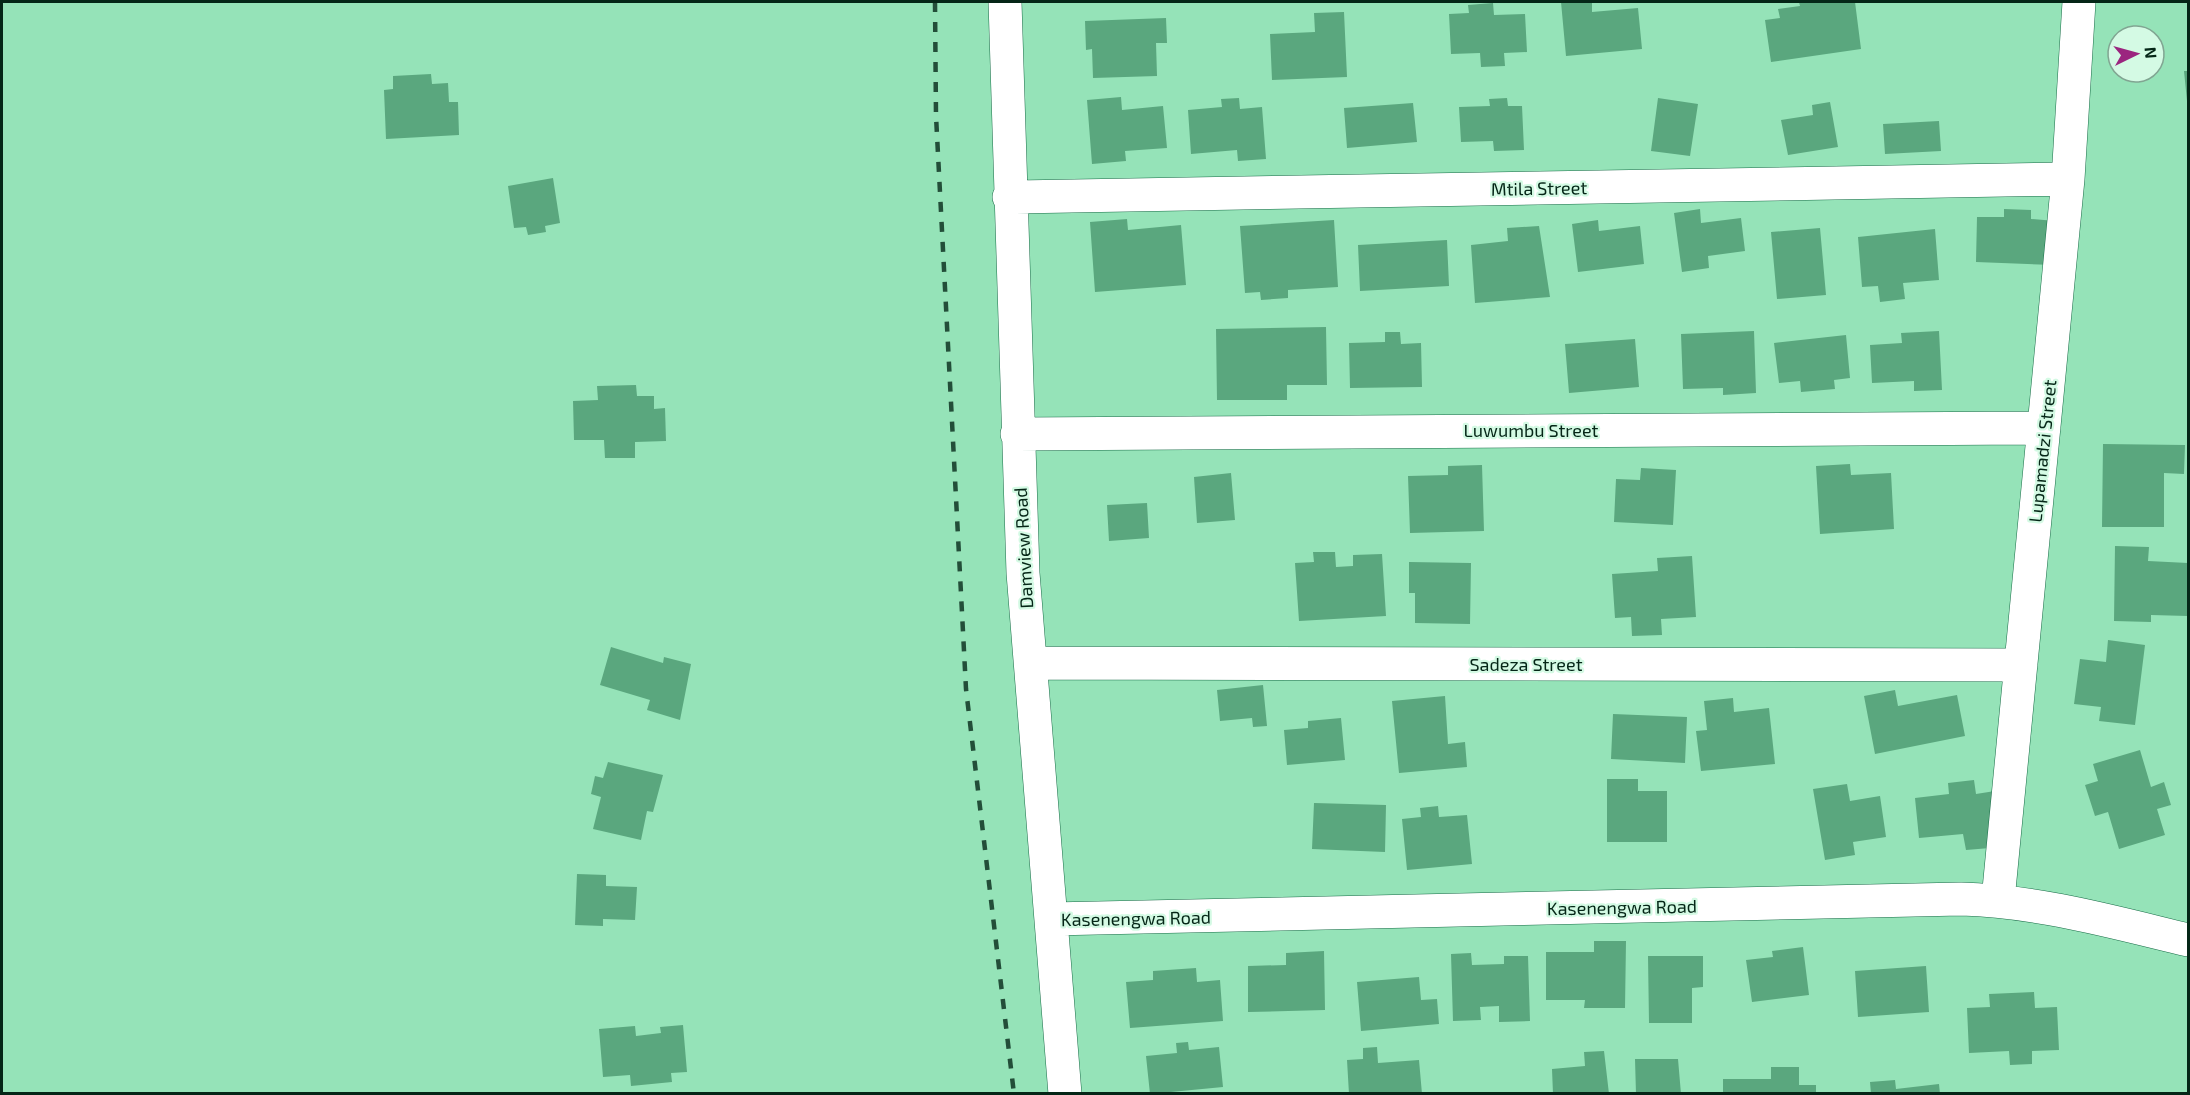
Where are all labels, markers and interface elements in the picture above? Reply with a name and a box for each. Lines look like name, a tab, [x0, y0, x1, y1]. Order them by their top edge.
north arrow	[2106, 24, 2166, 84]
text: N	[2141, 46, 2161, 59]
street label: Mtila Street	[1491, 176, 1588, 200]
street label: Lupamadzi Street	[2024, 378, 2060, 523]
street label: Luwumbu Street	[1464, 419, 1599, 441]
street label: Damview Road	[1009, 487, 1037, 609]
street label: Sadeza Street	[1469, 653, 1583, 675]
street label: Kasenengwa Road	[1547, 895, 1697, 919]
street label: Kasenengwa Road	[1061, 906, 1211, 930]

